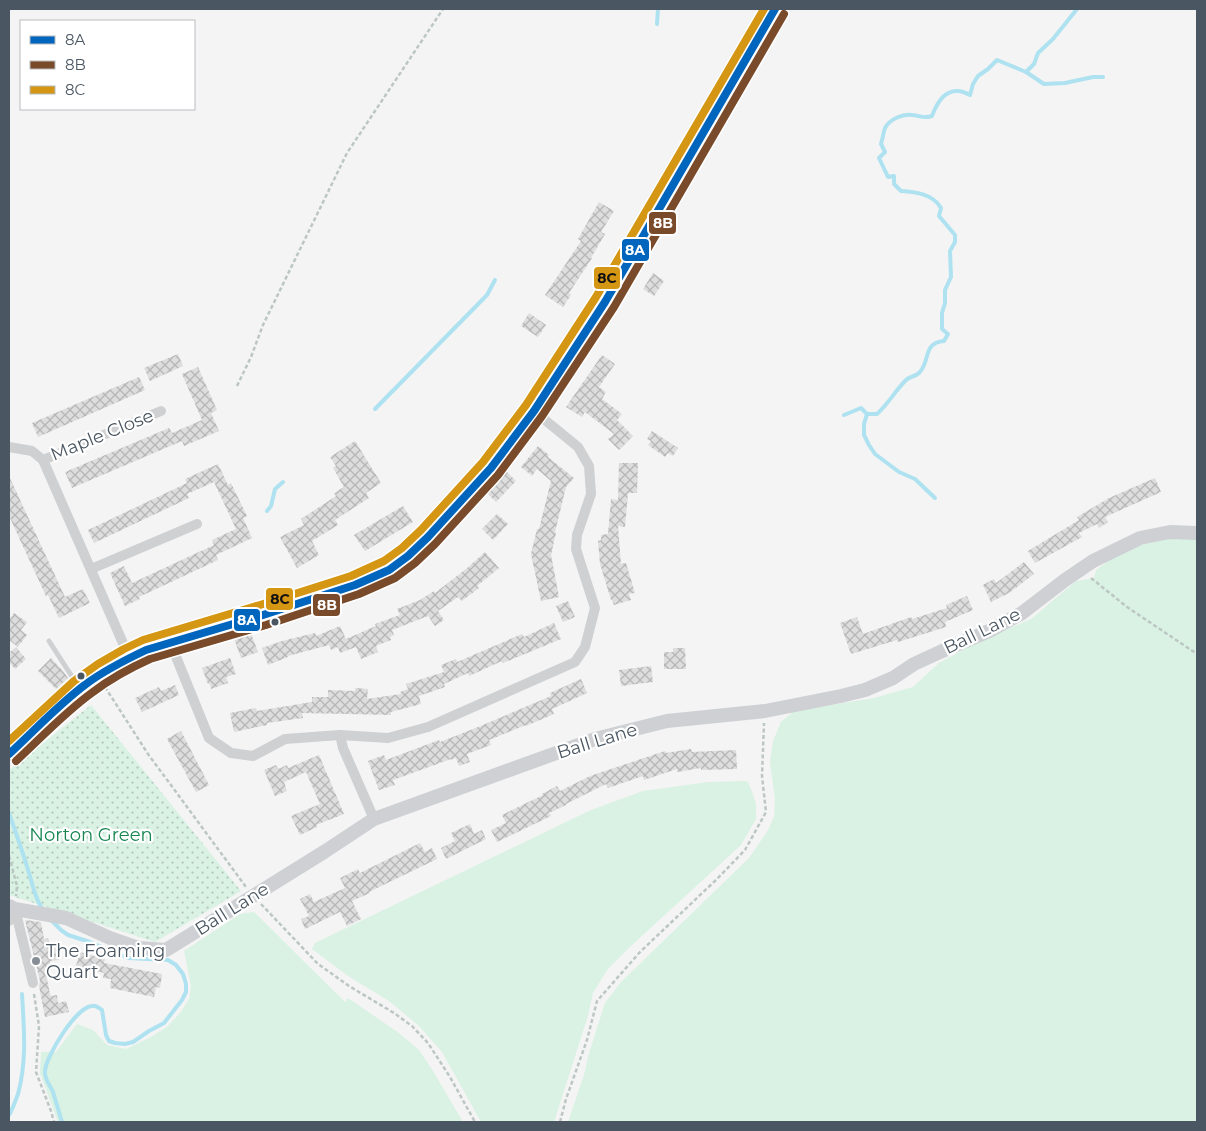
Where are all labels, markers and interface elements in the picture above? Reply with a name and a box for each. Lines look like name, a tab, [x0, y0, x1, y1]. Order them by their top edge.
legend	[20, 20, 195, 110]
text: 8A	[65, 30, 85, 49]
text: 8B	[65, 55, 86, 74]
text: 8C	[65, 80, 86, 99]
line badge: 8B	[648, 211, 677, 235]
text: 8B	[653, 214, 673, 232]
line badge: 8A	[621, 238, 650, 262]
text: 8A	[625, 241, 645, 259]
line badge: 8C	[593, 266, 621, 290]
text: 8C	[597, 269, 617, 287]
street label: Maple Close	[47, 404, 157, 466]
line badge: 8C	[265, 587, 294, 611]
text: 8C	[270, 590, 290, 608]
line badge: 8B	[312, 593, 341, 617]
text: 8B	[317, 596, 337, 614]
street label: Ball Lane	[940, 603, 1024, 659]
line badge: 8A	[233, 608, 261, 632]
text: 8A	[237, 611, 257, 629]
unlabelled marker	[270, 617, 280, 627]
unlabelled marker	[76, 671, 86, 681]
street label: Ball Lane	[554, 718, 640, 764]
park label: Norton Green	[29, 824, 153, 846]
street label: Ball Lane	[191, 878, 273, 940]
place label: The Foaming Quart	[46, 940, 165, 983]
marker: The Foaming Quart	[30, 955, 42, 967]

